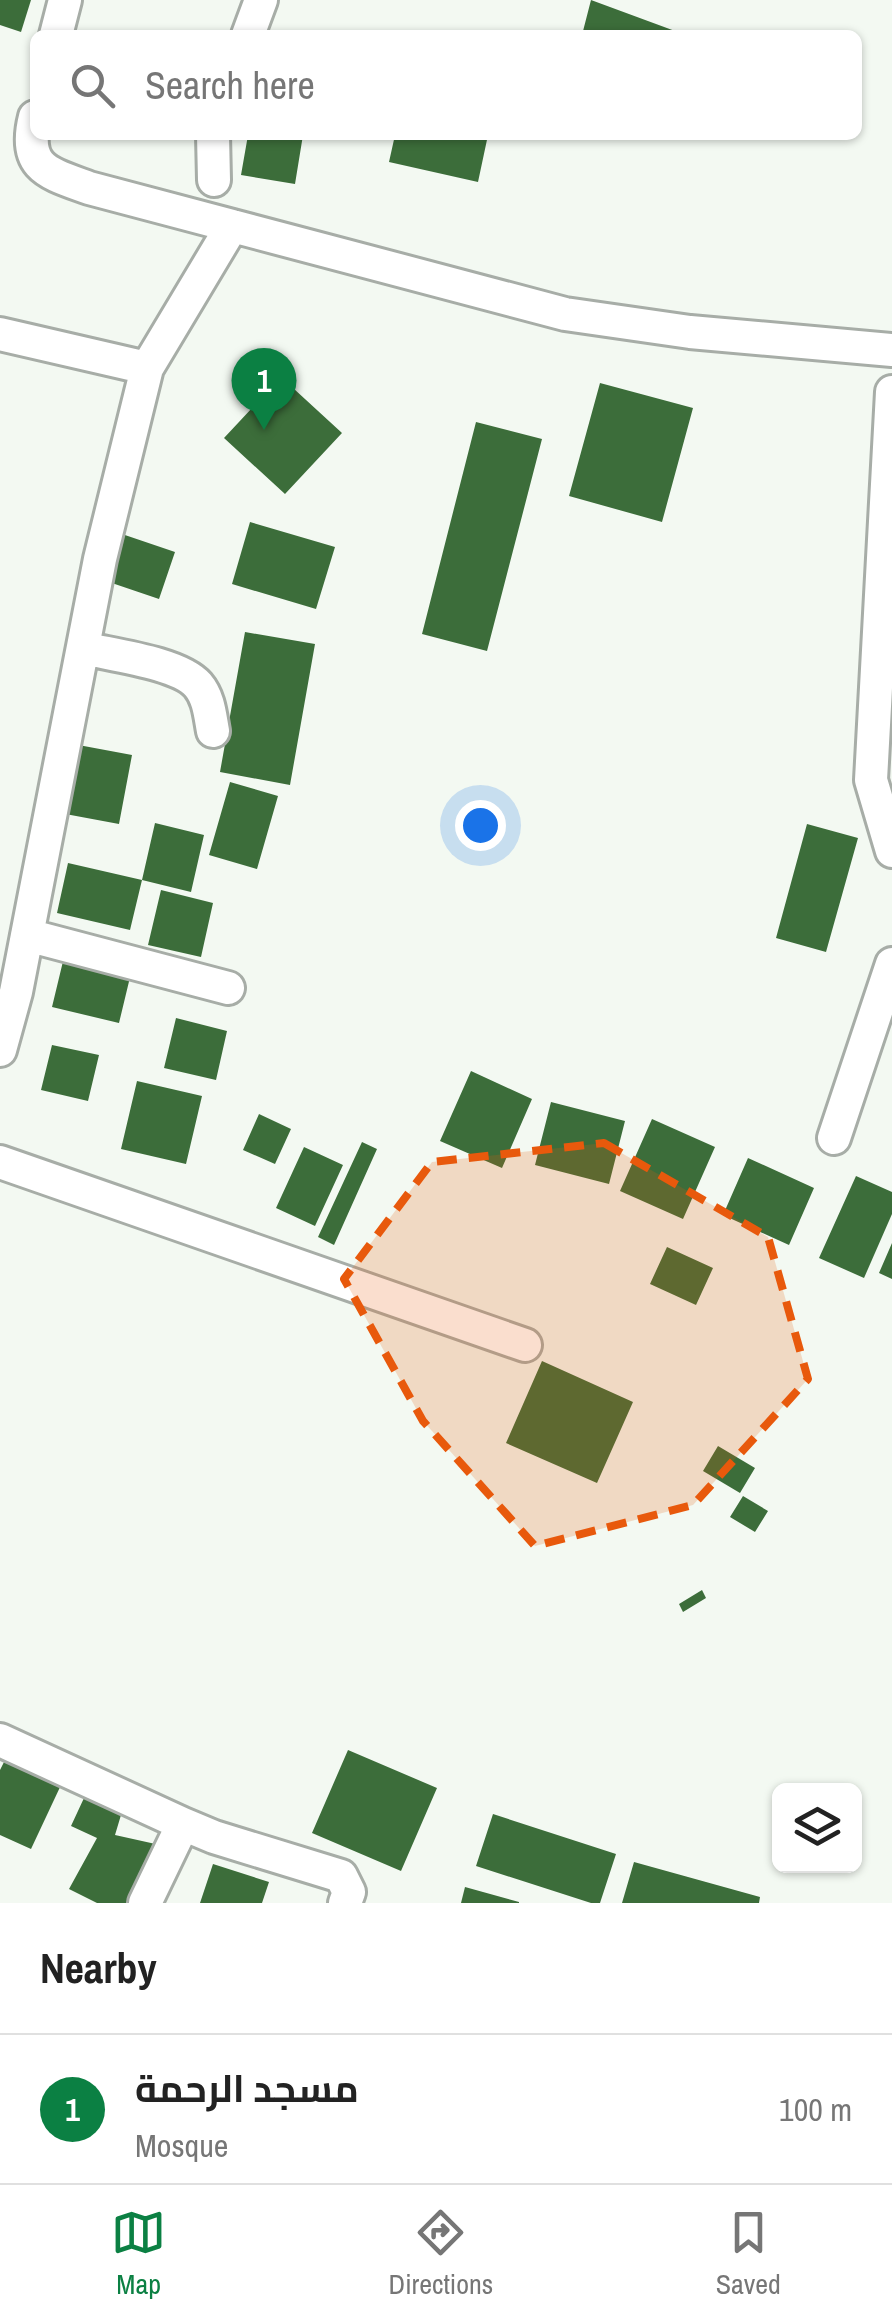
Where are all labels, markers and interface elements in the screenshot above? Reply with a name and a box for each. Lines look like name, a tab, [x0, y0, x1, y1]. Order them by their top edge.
search box	[30, 30, 862, 140]
icon: search	[65, 58, 120, 113]
text: Search here	[145, 60, 315, 111]
pin: 1	[232, 348, 296, 430]
your location	[455, 800, 506, 851]
map controls	[772, 1783, 862, 1873]
button: layers	[772, 1783, 862, 1873]
text: Nearby	[40, 1940, 157, 1996]
text: مسجد الرحمة	[135, 2063, 359, 2114]
text: 1	[65, 2088, 80, 2131]
text: 100 m	[779, 2088, 852, 2131]
text: Mosque	[135, 2124, 228, 2167]
tab: Map	[111, 2205, 166, 2303]
tab: Directions	[389, 2205, 493, 2303]
tab: Saved	[716, 2205, 781, 2303]

